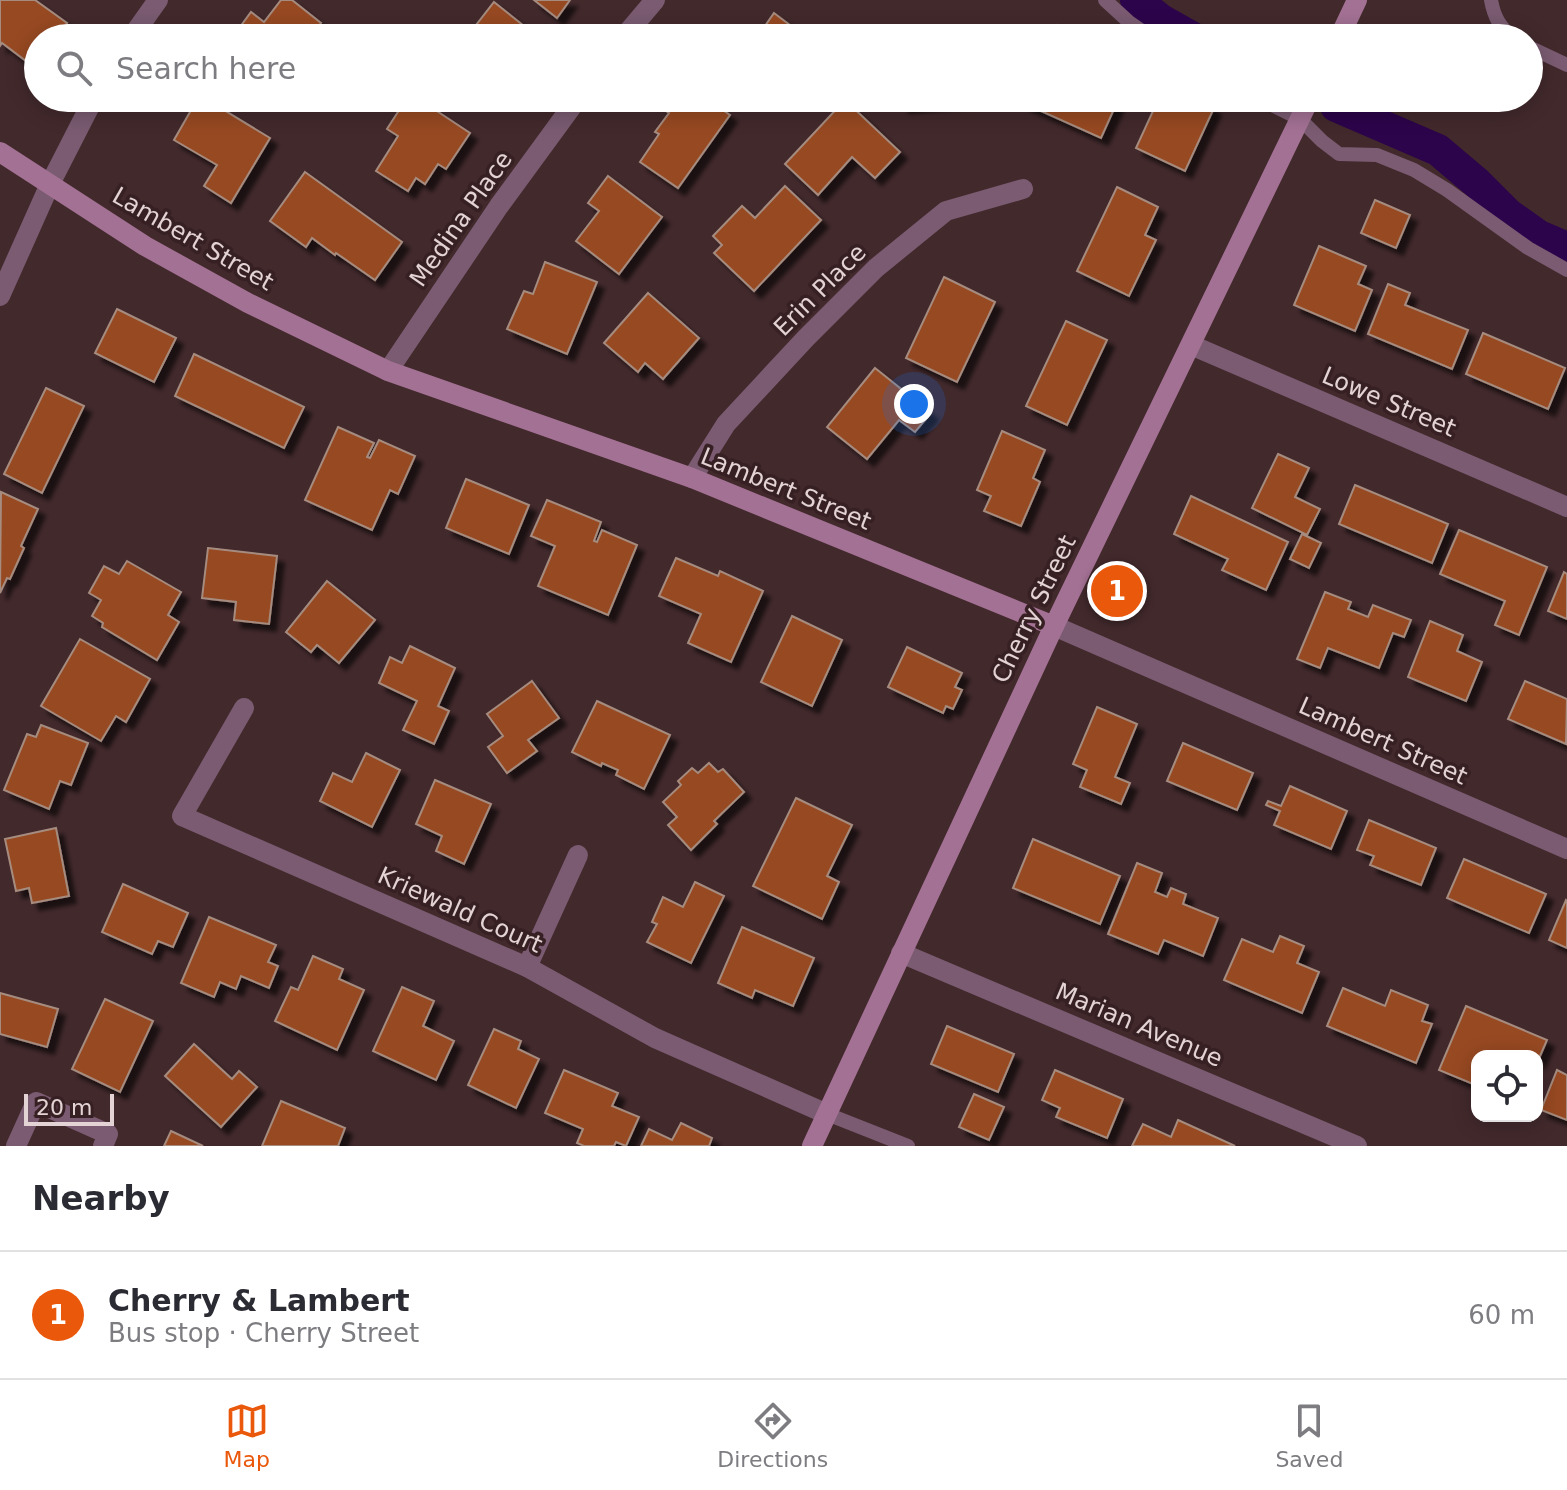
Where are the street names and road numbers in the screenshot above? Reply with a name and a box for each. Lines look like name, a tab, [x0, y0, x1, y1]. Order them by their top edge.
street label: Medina Place	[404, 146, 518, 292]
street label: Lambert Street	[107, 182, 279, 296]
street label: Erin Place	[768, 238, 872, 342]
street label: Lowe Street	[1318, 361, 1460, 443]
street label: Lambert Street	[697, 442, 875, 536]
street label: Cherry Street	[986, 531, 1082, 687]
street label: Lambert Street	[1294, 691, 1472, 791]
street label: Kriewald Court	[374, 861, 546, 959]
street label: Marian Avenue	[1051, 977, 1227, 1073]

